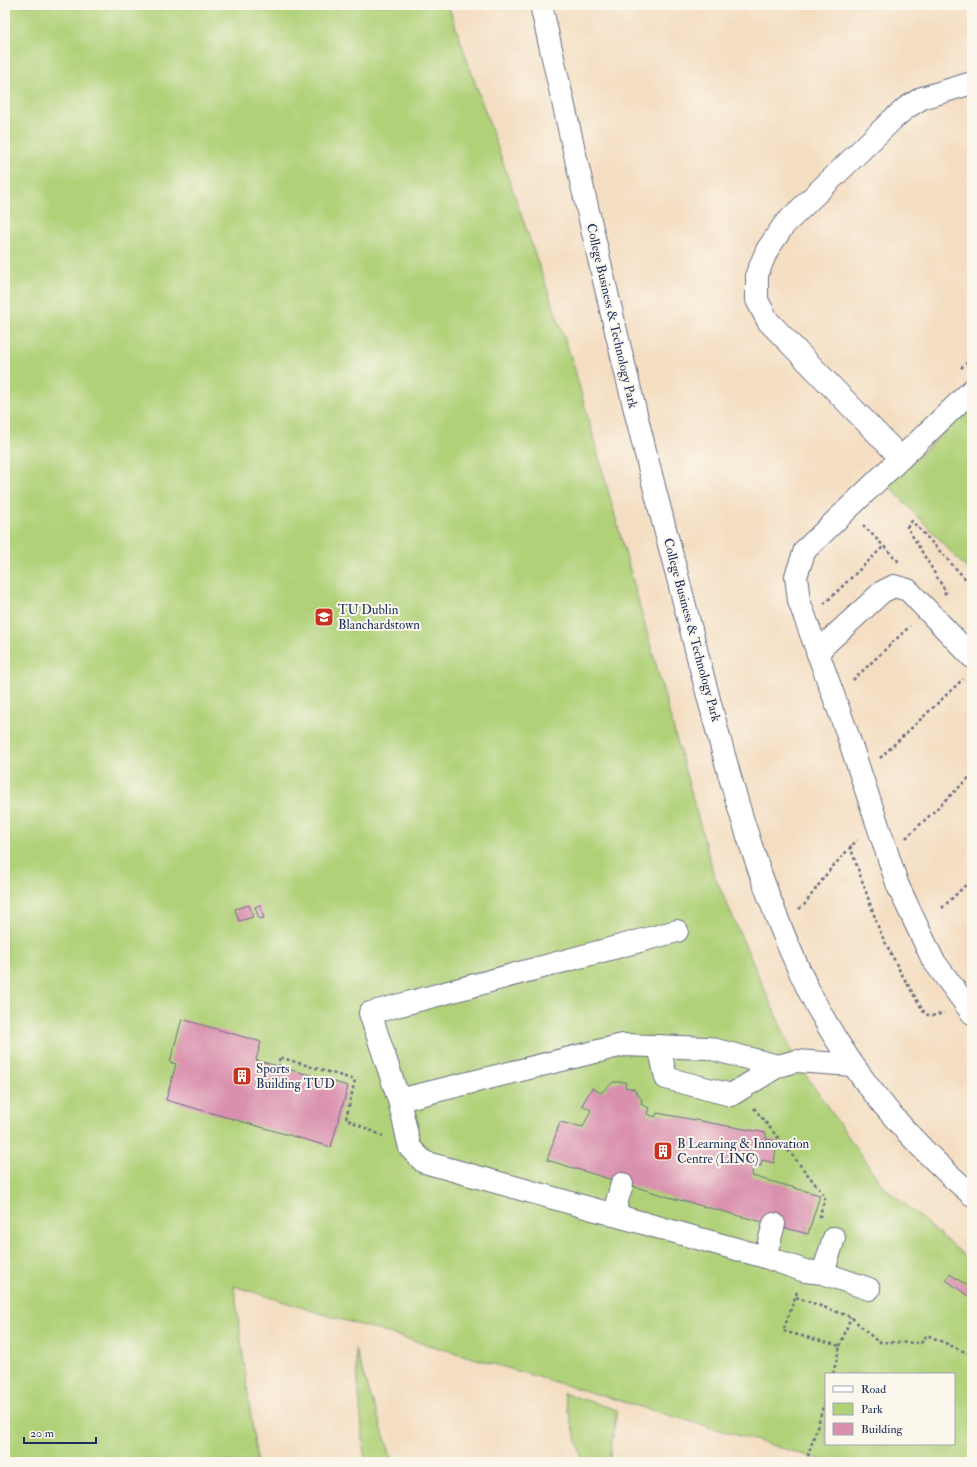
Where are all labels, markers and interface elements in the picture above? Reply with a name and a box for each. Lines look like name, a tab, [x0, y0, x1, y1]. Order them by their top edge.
street label: College Business & Technology Park	[582, 222, 641, 411]
street label: College Business & Technology Park	[659, 536, 724, 725]
place label: TU Dublin Blanchardstown	[338, 602, 420, 633]
school or university icon: TU Dublin Blanchardstown	[313, 606, 335, 628]
place label: Sports Building TUD	[256, 1061, 335, 1092]
building icon: Sports Building TUD	[231, 1065, 253, 1087]
place label: B Learning & Innovation Centre (LINC)	[677, 1136, 809, 1167]
building icon: B Learning & Innovation Centre (LINC)	[652, 1140, 674, 1162]
legend	[825, 1373, 955, 1445]
text: Road	[861, 1382, 886, 1397]
text: Park	[861, 1402, 883, 1417]
scale bar	[24, 1419, 96, 1445]
text: Building	[861, 1422, 904, 1437]
text: 20 m	[30, 1426, 55, 1441]

